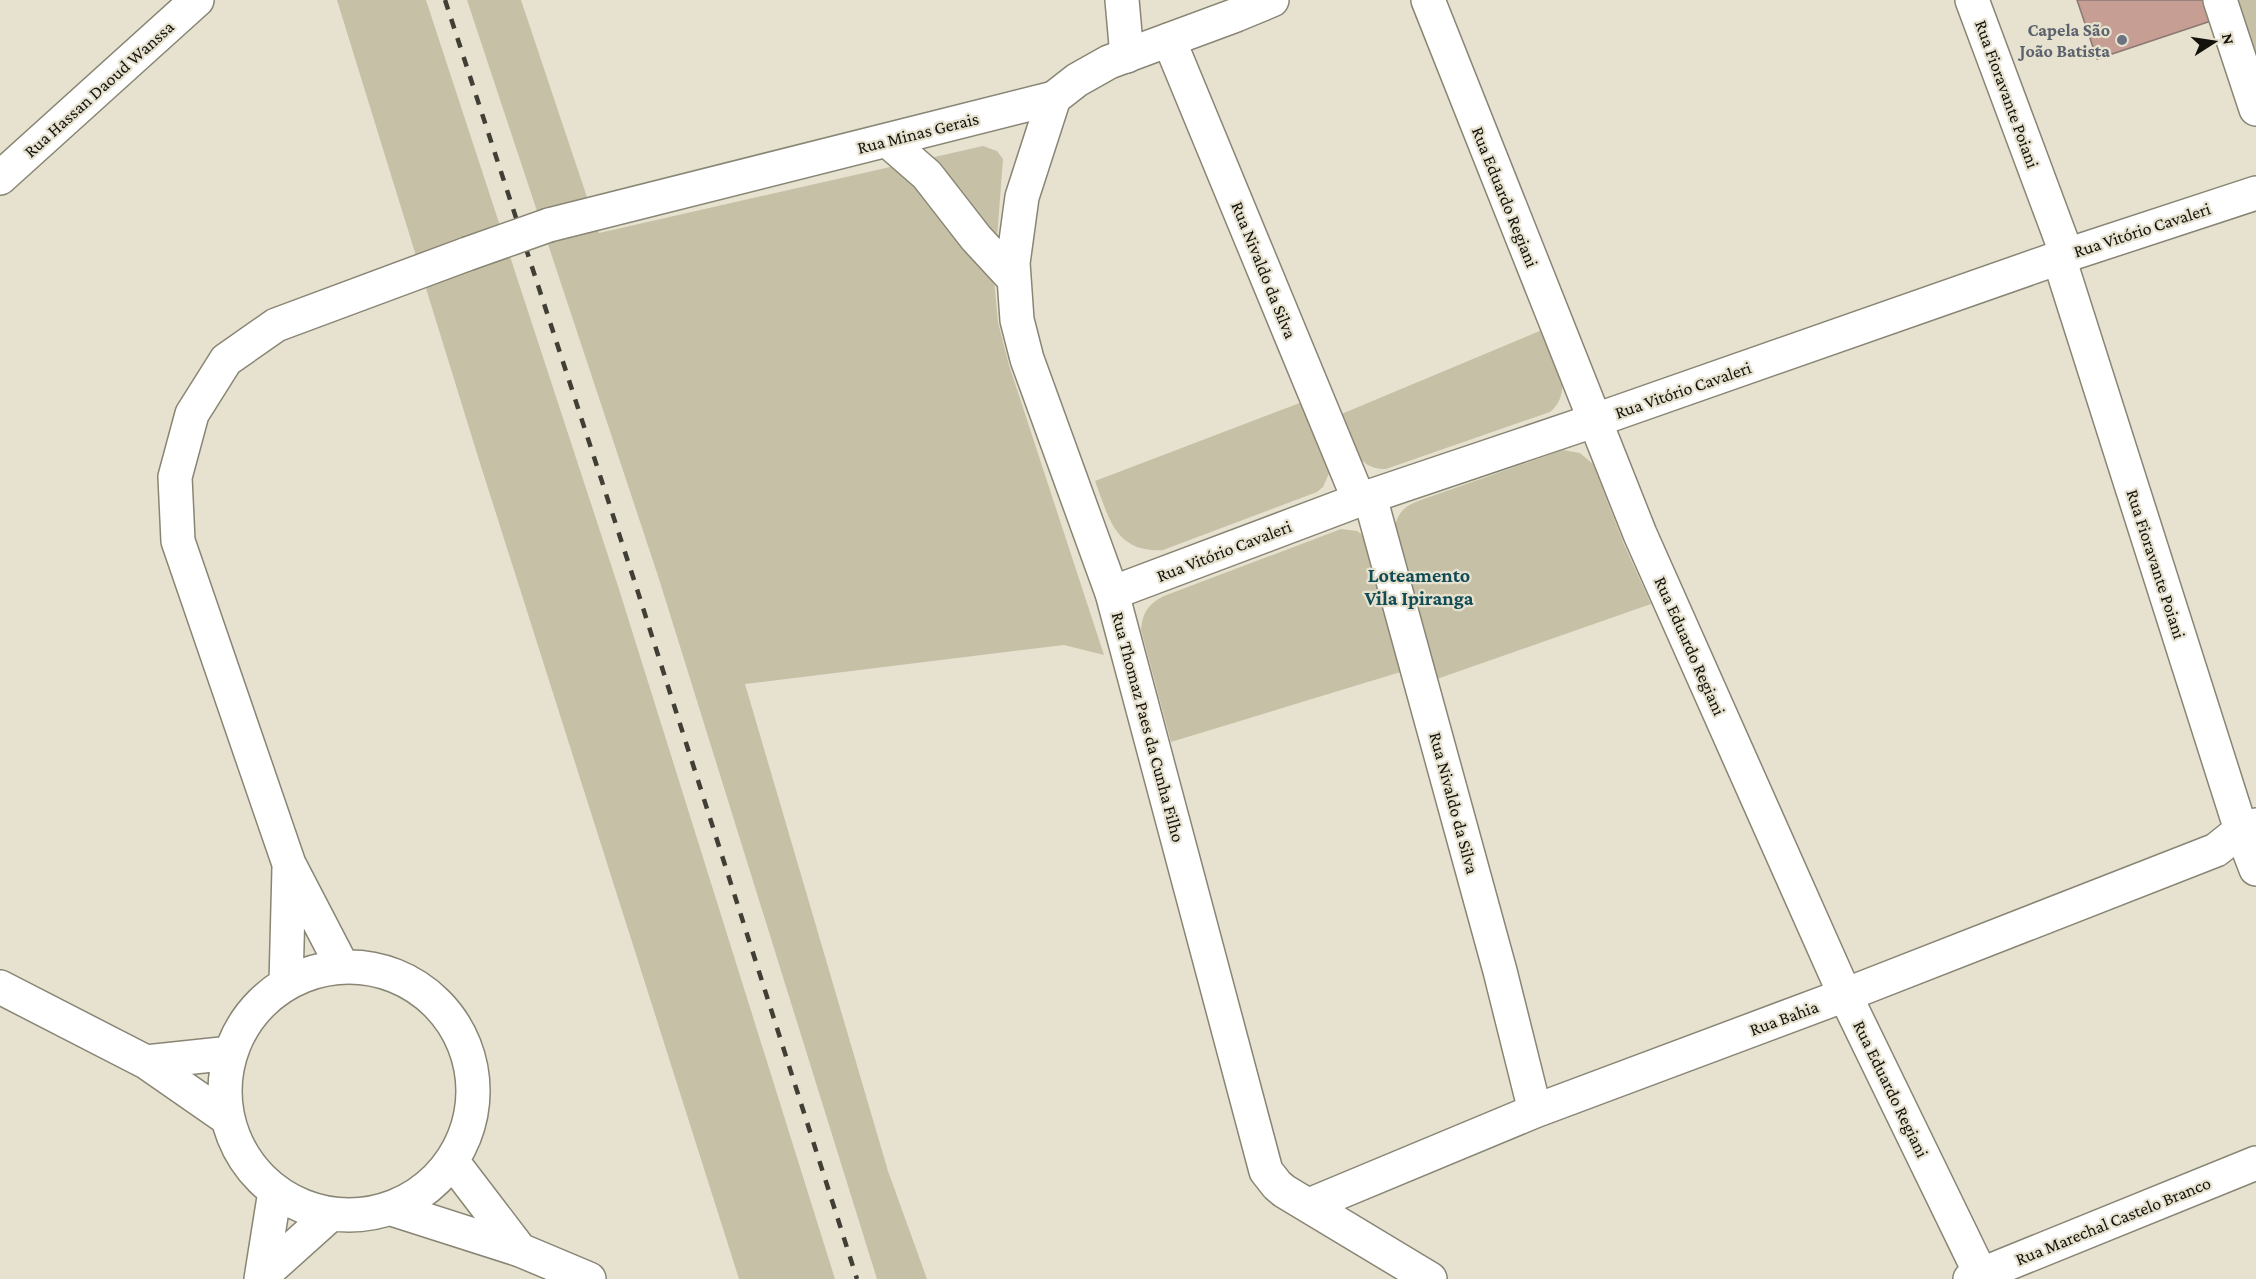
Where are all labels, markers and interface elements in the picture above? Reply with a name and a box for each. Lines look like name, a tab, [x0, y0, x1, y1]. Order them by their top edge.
north arrow	[2184, 12, 2244, 72]
street label: Rua Hassan Daoud Wanssa	[20, 17, 178, 161]
street label: Rua Fioravante Poiani	[1971, 17, 2043, 171]
place label: Capela São João Batista	[2018, 20, 2110, 61]
text: N	[2219, 32, 2238, 46]
marker: Capela São João Batista	[2115, 33, 2129, 47]
street label: Rua Minas Gerais	[855, 108, 981, 158]
street label: Rua Eduardo Regiani	[1468, 124, 1542, 270]
street label: Rua Vitório Cavaleri	[2071, 198, 2213, 262]
street label: Rua Nivaldo da Silva	[1227, 199, 1301, 341]
street label: Rua Vitório Cavaleri	[1612, 357, 1754, 423]
street label: Rua Fioravante Poiani	[2122, 487, 2190, 642]
street label: Rua Vitório Cavaleri	[1154, 516, 1295, 586]
district label: Loteamento Vila Ipiranga	[1364, 564, 1474, 609]
street label: Rua Eduardo Regiani	[1650, 574, 1730, 719]
street label: Rua Thomaz Paes da Cunha Filho	[1108, 610, 1188, 844]
street label: Rua Nivaldo da Silva	[1425, 730, 1483, 876]
street label: Rua Bahia	[1747, 996, 1821, 1040]
street label: Rua Eduardo Regiani	[1849, 1017, 1933, 1161]
street label: Rua Marechal Castelo Branco	[2013, 1173, 2214, 1269]

